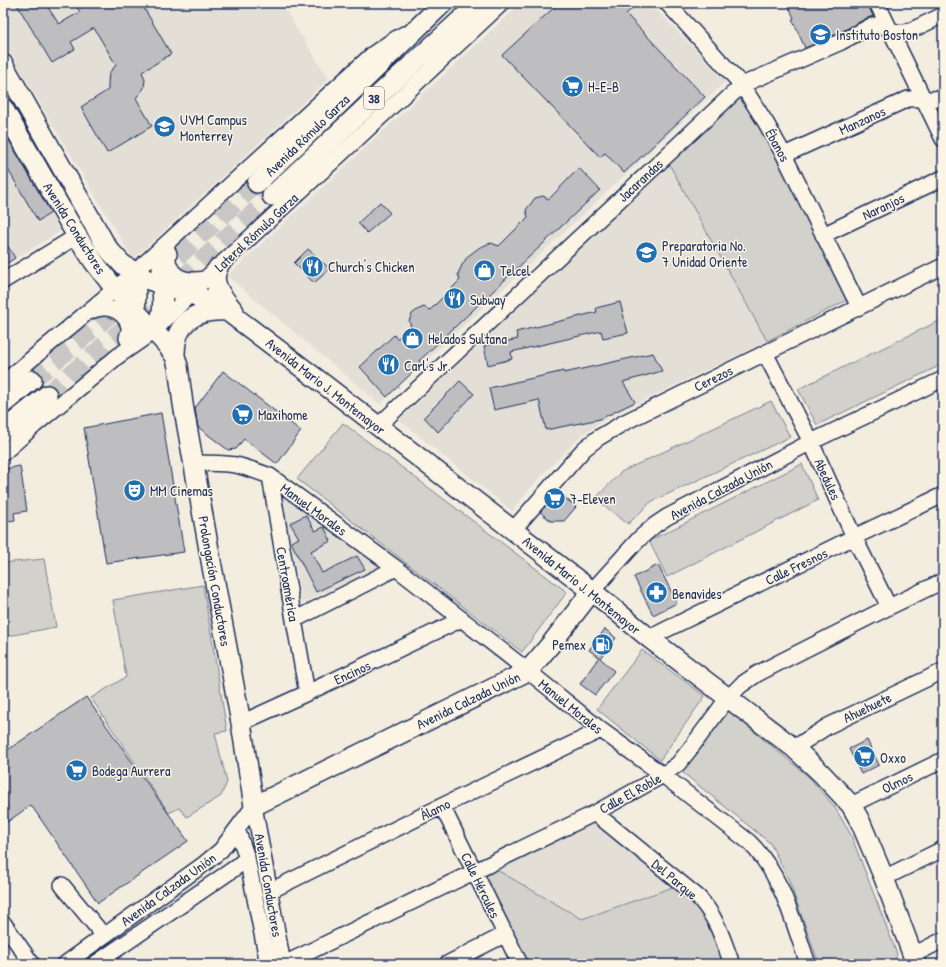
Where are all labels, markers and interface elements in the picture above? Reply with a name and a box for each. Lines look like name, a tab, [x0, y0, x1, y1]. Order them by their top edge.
school or university icon: Instituto Boston	[807, 21, 833, 47]
place label: Instituto Boston	[836, 25, 918, 44]
supermarket icon: H-E-B	[560, 73, 586, 99]
place label: H-E-B	[588, 77, 619, 96]
road number: 38	[364, 87, 384, 109]
street label: Avenida Rómulo Garza	[261, 89, 354, 180]
street label: Manzanos	[836, 101, 888, 139]
place label: UVM Campus Monterrey	[180, 110, 247, 146]
school or university icon: UVM Campus Monterrey	[152, 114, 178, 140]
street label: Ébanos	[761, 125, 795, 165]
street label: Jacarandas	[613, 154, 667, 206]
street label: Avenida Conductores	[39, 179, 111, 277]
street label: Lateral Rómulo Garza	[210, 188, 302, 276]
street label: Naranjos	[859, 188, 908, 225]
place label: Preparatoria No. 7 Unidad Oriente	[662, 236, 748, 271]
school or university icon: Preparatoria No. 7 Unidad Oriente	[634, 240, 660, 266]
restaurant icon: Church's Chicken	[299, 253, 325, 279]
place label: Church's Chicken	[328, 257, 415, 276]
shop icon: Telcel	[472, 257, 498, 283]
place label: Telcel	[500, 261, 531, 280]
restaurant icon: Subway	[441, 286, 467, 312]
place label: Subway	[470, 290, 506, 310]
shop icon: Helados Sultana	[400, 325, 426, 351]
place label: Helados Sultana	[428, 329, 507, 348]
street label: Avenida Mario J. Montemayor	[262, 333, 390, 440]
restaurant icon: Carl's Jr.	[376, 352, 402, 378]
place label: Carl's Jr.	[404, 356, 451, 375]
street label: Cerezos	[690, 360, 736, 396]
supermarket icon: Maxihome	[230, 401, 256, 427]
place label: Maxihome	[258, 405, 308, 424]
street label: Avenida Calzada Unión	[667, 454, 775, 524]
street label: Abedules	[810, 455, 846, 503]
theatre icon: MM Cinemas	[121, 477, 147, 503]
street label: Manuel Morales	[277, 478, 351, 540]
place label: MM Cinemas	[150, 481, 213, 500]
supermarket icon: 7-Eleven	[542, 485, 568, 511]
place label: 7-Eleven	[570, 489, 616, 508]
street label: Prolongación Conductores	[193, 514, 236, 648]
street label: Avenida Mario J. Montemayor	[518, 531, 646, 640]
street label: Calle Fresnos	[762, 543, 830, 589]
street label: Centroamérica	[272, 545, 304, 623]
pharmacy icon: Benavides	[644, 580, 670, 606]
place label: Benavides	[672, 584, 722, 603]
fuel station icon: Pemex	[589, 631, 615, 657]
place label: Pemex	[552, 635, 586, 654]
street label: Encinos	[331, 655, 373, 689]
street label: Avenida Calzada Unión	[413, 667, 523, 733]
street label: Manuel Morales	[535, 674, 607, 738]
street label: Ahuehuete	[840, 687, 895, 727]
supermarket icon: Oxxo	[851, 744, 877, 770]
place label: Oxxo	[880, 748, 906, 767]
supermarket icon: Bodega Aurrera	[63, 757, 89, 783]
place label: Bodega Aurrera	[92, 761, 171, 781]
street label: Olmos	[878, 766, 916, 798]
street label: Calle El Roble	[596, 768, 665, 818]
street label: Álamo	[417, 793, 454, 824]
street label: Avenida Conductores	[251, 832, 287, 938]
street label: Avenida Calzada Unión	[117, 848, 219, 930]
street label: Calle Hércules	[457, 849, 505, 921]
street label: Del Parque	[647, 854, 702, 905]

